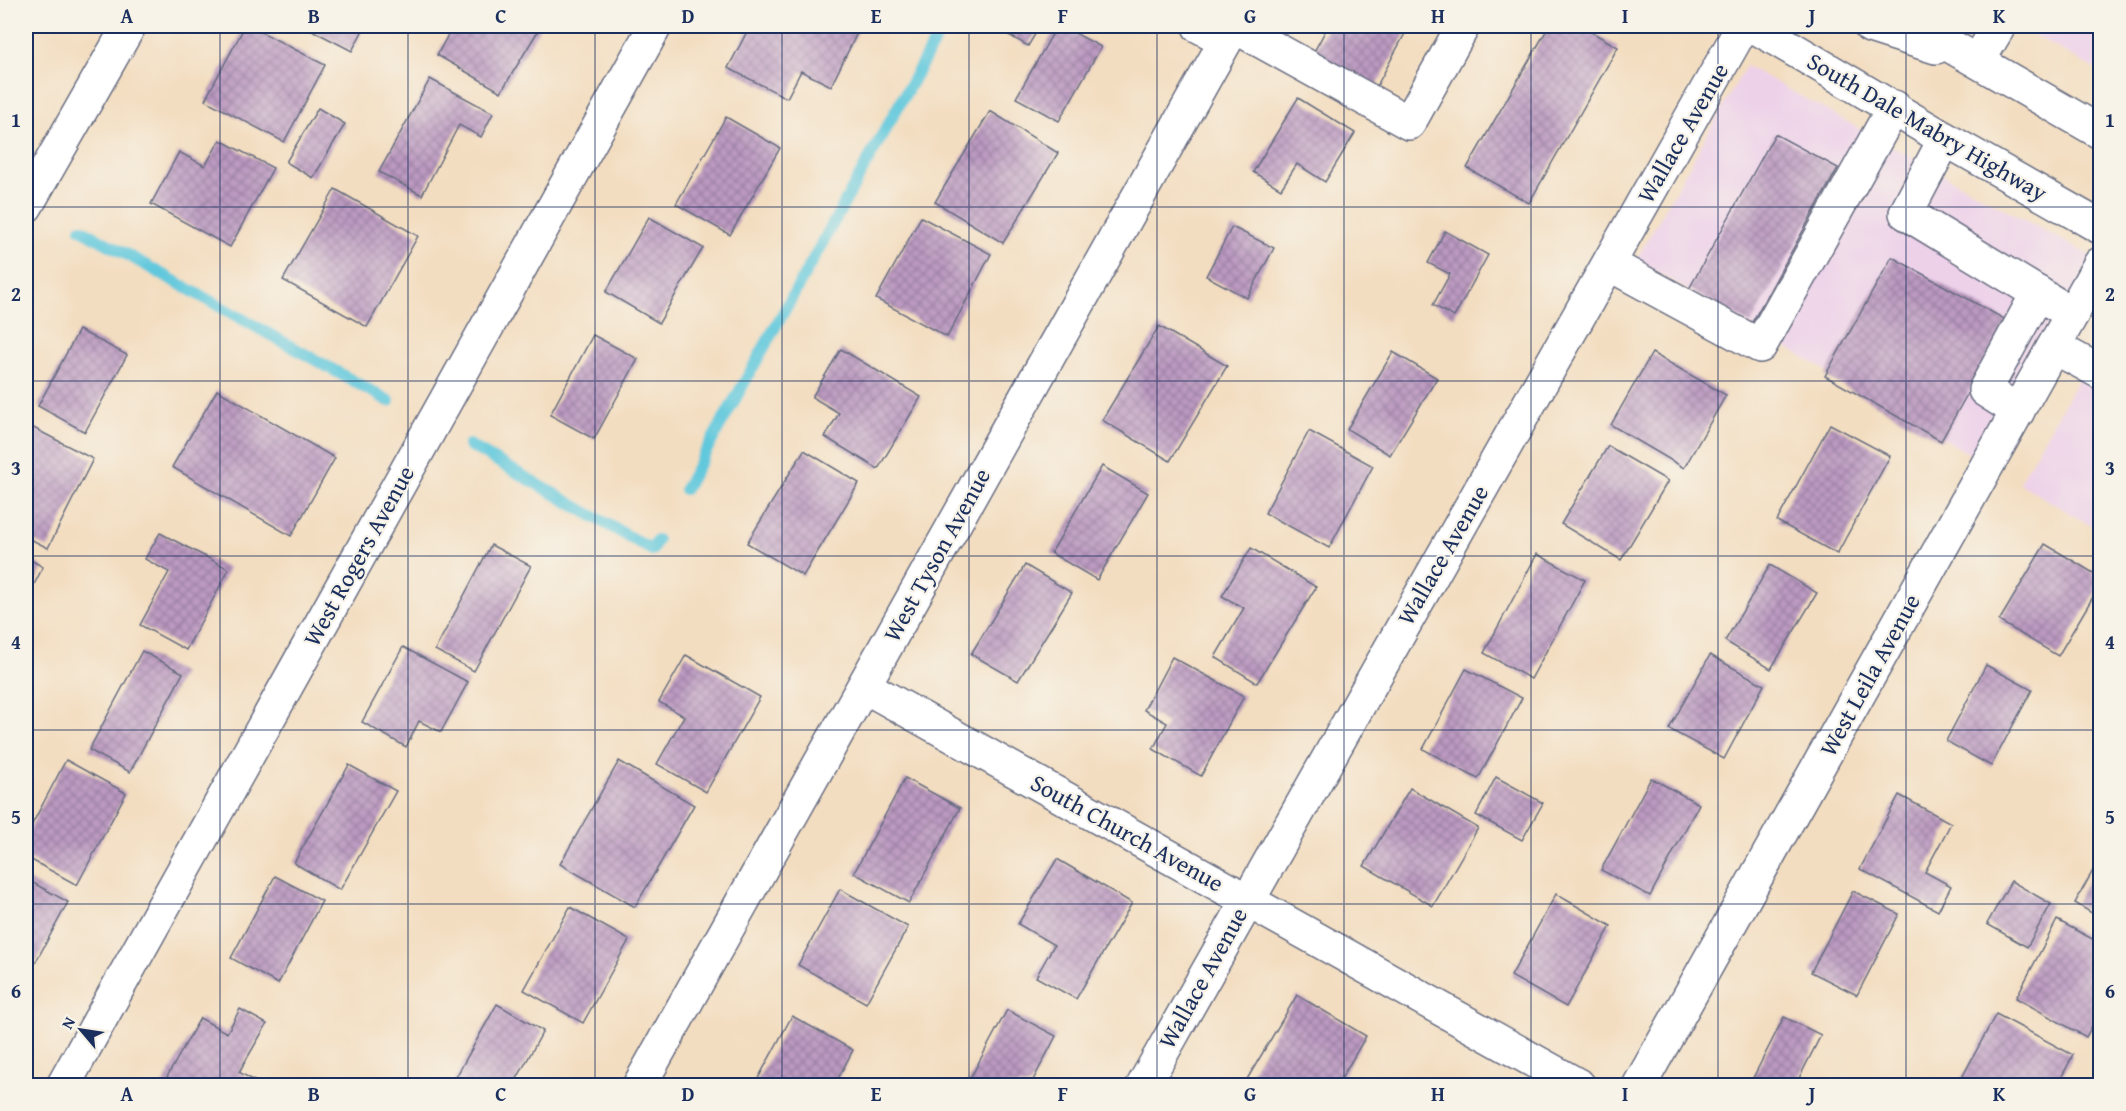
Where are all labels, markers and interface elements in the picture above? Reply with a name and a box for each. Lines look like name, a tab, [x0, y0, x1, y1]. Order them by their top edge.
text: A	[121, 1, 134, 30]
text: B	[308, 1, 320, 30]
text: C	[495, 1, 507, 30]
text: D	[681, 1, 695, 30]
text: E	[871, 1, 882, 30]
text: F	[1058, 1, 1068, 30]
text: G	[1244, 1, 1256, 30]
text: H	[1431, 1, 1445, 30]
text: I	[1622, 1, 1628, 30]
text: J	[1806, 1, 1816, 30]
text: K	[1993, 1, 2006, 30]
street label: South Dale Mabry Highway	[1801, 43, 2054, 210]
street label: Wallace Avenue	[1628, 56, 1737, 209]
text: 1	[11, 105, 21, 134]
text: 1	[2105, 105, 2115, 134]
text: 2	[11, 279, 21, 308]
text: 2	[2105, 279, 2115, 308]
text: 3	[11, 453, 21, 482]
text: 3	[2105, 453, 2115, 482]
street label: West Rogers Avenue	[294, 459, 423, 652]
street label: West Tyson Avenue	[874, 462, 999, 648]
street label: Wallace Avenue	[1388, 478, 1497, 631]
street label: West Leila Avenue	[1810, 587, 1929, 762]
text: 4	[11, 627, 21, 656]
text: 4	[2105, 627, 2115, 656]
street label: South Church Avenue	[1024, 765, 1230, 900]
text: 5	[11, 802, 21, 831]
text: 5	[2105, 802, 2115, 831]
street label: Wallace Avenue	[1149, 901, 1256, 1055]
text: 6	[11, 976, 21, 1005]
text: 6	[2105, 976, 2115, 1005]
north arrow	[51, 1000, 111, 1060]
text: N	[55, 1012, 81, 1033]
text: A	[121, 1079, 134, 1108]
text: B	[308, 1079, 320, 1108]
text: C	[495, 1079, 507, 1108]
text: D	[681, 1079, 695, 1108]
text: E	[871, 1079, 882, 1108]
text: F	[1058, 1079, 1068, 1108]
text: G	[1244, 1079, 1256, 1108]
text: H	[1431, 1079, 1445, 1108]
text: I	[1622, 1079, 1628, 1108]
text: J	[1806, 1079, 1816, 1108]
text: K	[1993, 1079, 2006, 1108]

